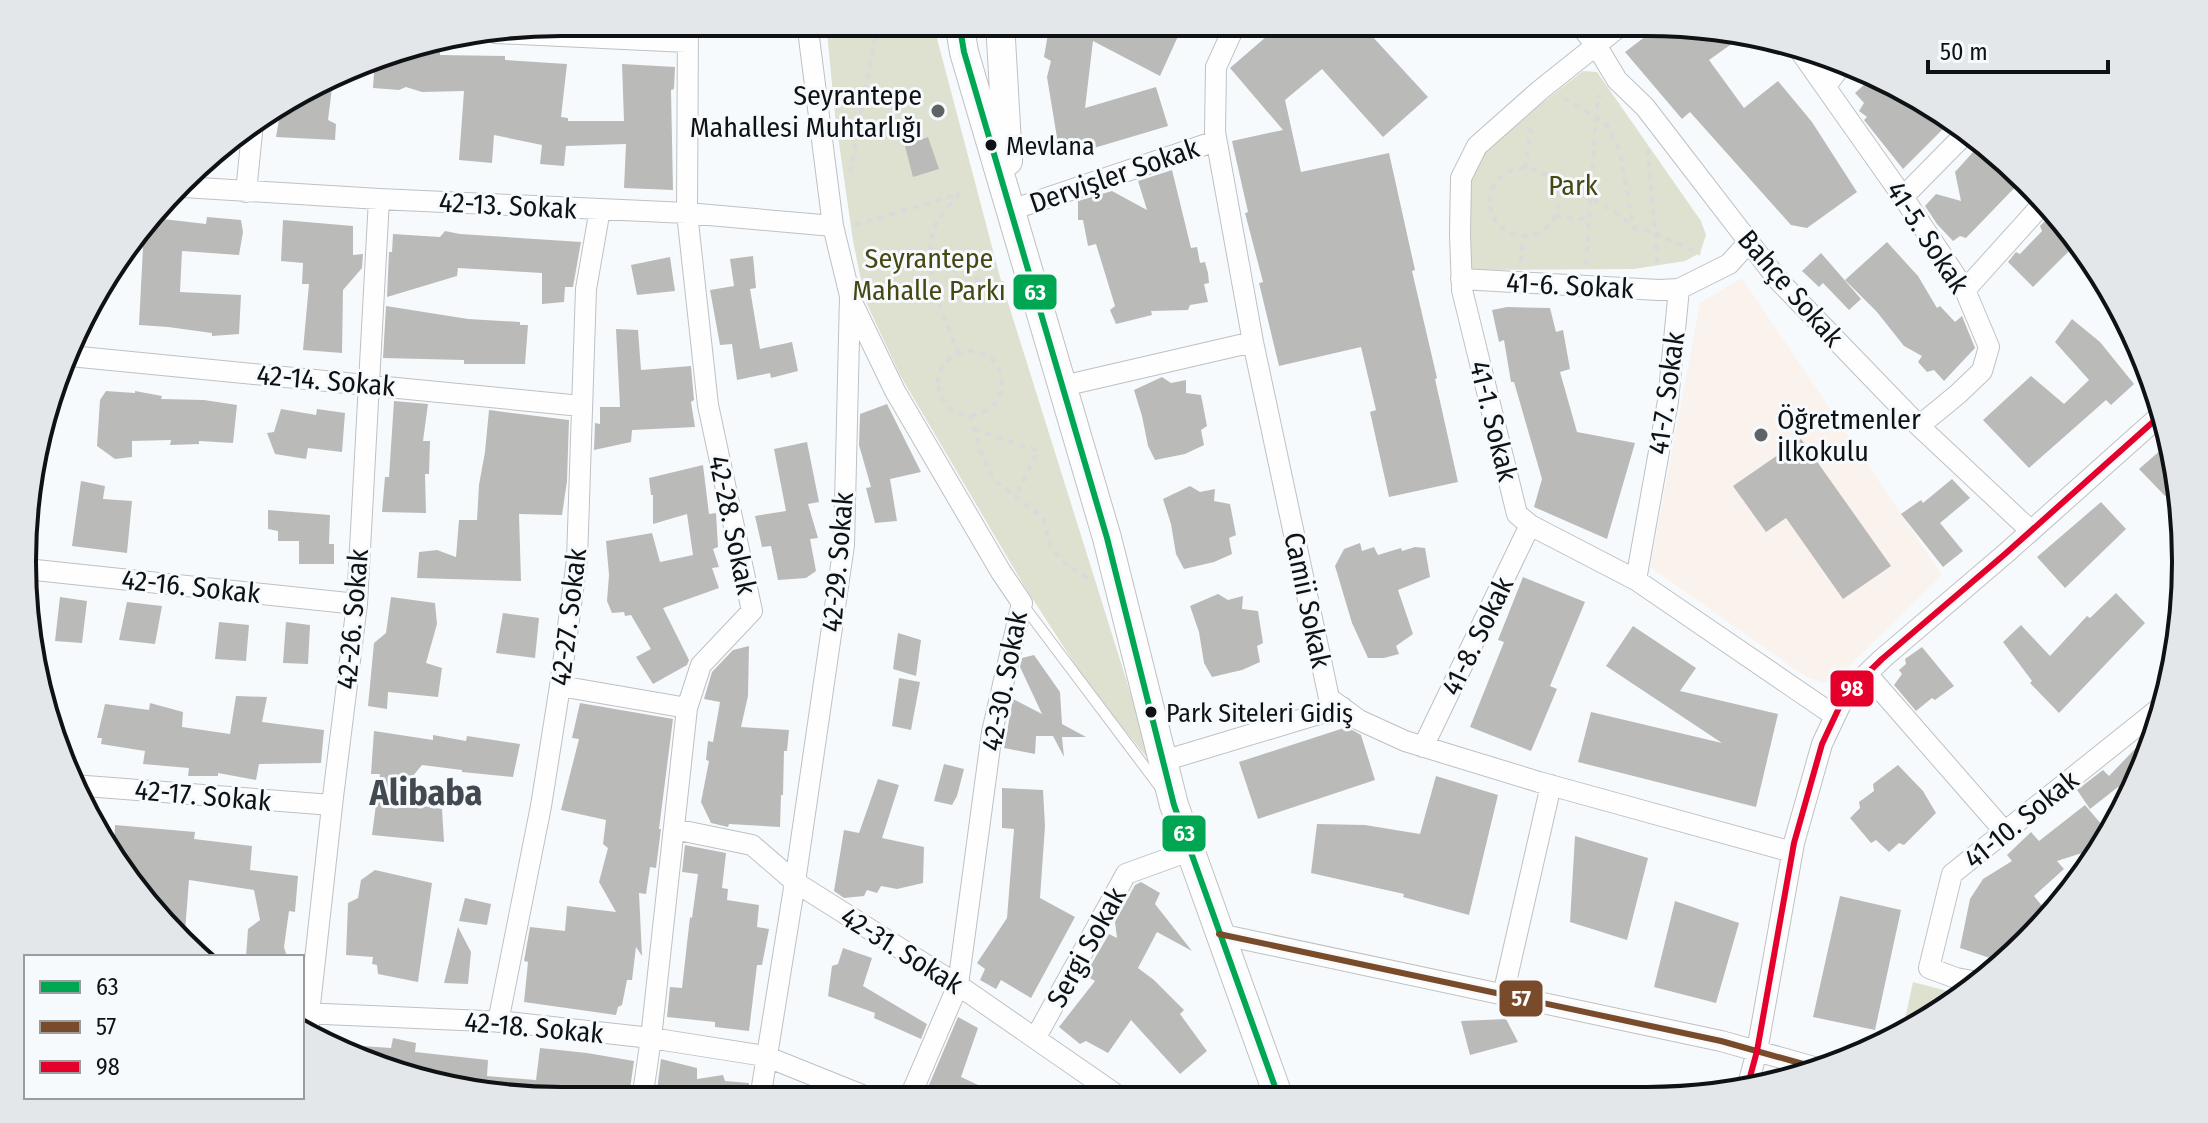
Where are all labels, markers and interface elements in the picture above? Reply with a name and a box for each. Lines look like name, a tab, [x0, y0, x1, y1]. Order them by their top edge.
scale bar	[1928, 24, 2108, 74]
text: 50 m	[1940, 38, 1988, 66]
place label: Seyrantepe Mahallesi Muhtarlığı	[690, 79, 922, 144]
marker: Seyrantepe Mahallesi Muhtarlığı	[929, 102, 947, 120]
place label: Mevlana	[1006, 131, 1095, 162]
street label: Dervişler Sokak	[1025, 131, 1204, 220]
marker: Mevlana	[983, 137, 999, 153]
park label: Park	[1548, 169, 1599, 202]
street label: 41-5. Sokak	[1879, 175, 1976, 300]
street label: 42-13. Sokak	[438, 185, 579, 226]
street label: Bahçe Sokak	[1731, 223, 1851, 354]
park label: Seyrantepe Mahalle Parkı	[852, 242, 1006, 307]
street label: 41-6. Sokak	[1505, 266, 1636, 305]
line badge: 63	[1012, 273, 1058, 311]
text: 63	[1024, 279, 1046, 306]
street label: 41-7. Sokak	[1642, 329, 1692, 457]
street label: 42-14. Sokak	[255, 358, 398, 403]
street label: 41-1. Sokak	[1463, 358, 1525, 486]
place label: Öğretmenler İlkokulu	[1777, 403, 1921, 468]
marker: Öğretmenler İlkokulu	[1752, 426, 1770, 444]
street label: 42-28. Sokak	[702, 453, 764, 598]
street label: 42-29. Sokak	[815, 490, 860, 633]
street label: Camii Sokak	[1277, 529, 1338, 672]
street label: 42-26. Sokak	[330, 546, 375, 691]
street label: 42-27. Sokak	[544, 546, 593, 688]
street label: 42-16. Sokak	[120, 563, 263, 610]
street label: 41-8. Sokak	[1435, 571, 1521, 701]
street label: 42-30. Sokak	[975, 607, 1034, 754]
line badge: 98	[1829, 669, 1875, 708]
text: 98	[1841, 675, 1864, 702]
place label: Park Siteleri Gidiş	[1166, 698, 1353, 729]
marker: Park Siteleri Gidiş	[1143, 704, 1159, 720]
street label: 41-10. Sokak	[1958, 763, 2086, 875]
district label: Alibaba	[368, 771, 483, 815]
street label: 42-17. Sokak	[133, 773, 273, 818]
line badge: 63	[1161, 814, 1207, 853]
text: 63	[1173, 820, 1195, 847]
street label: Sergi Sokak	[1040, 881, 1133, 1013]
street label: 42-31. Sokak	[835, 900, 970, 1001]
legend	[24, 955, 304, 1099]
text: 63	[96, 973, 119, 1001]
line badge: 57	[1498, 979, 1544, 1018]
text: 57	[1511, 985, 1531, 1012]
street label: 42-18. Sokak	[463, 1005, 606, 1050]
text: 57	[96, 1013, 117, 1041]
text: 98	[96, 1053, 120, 1081]

